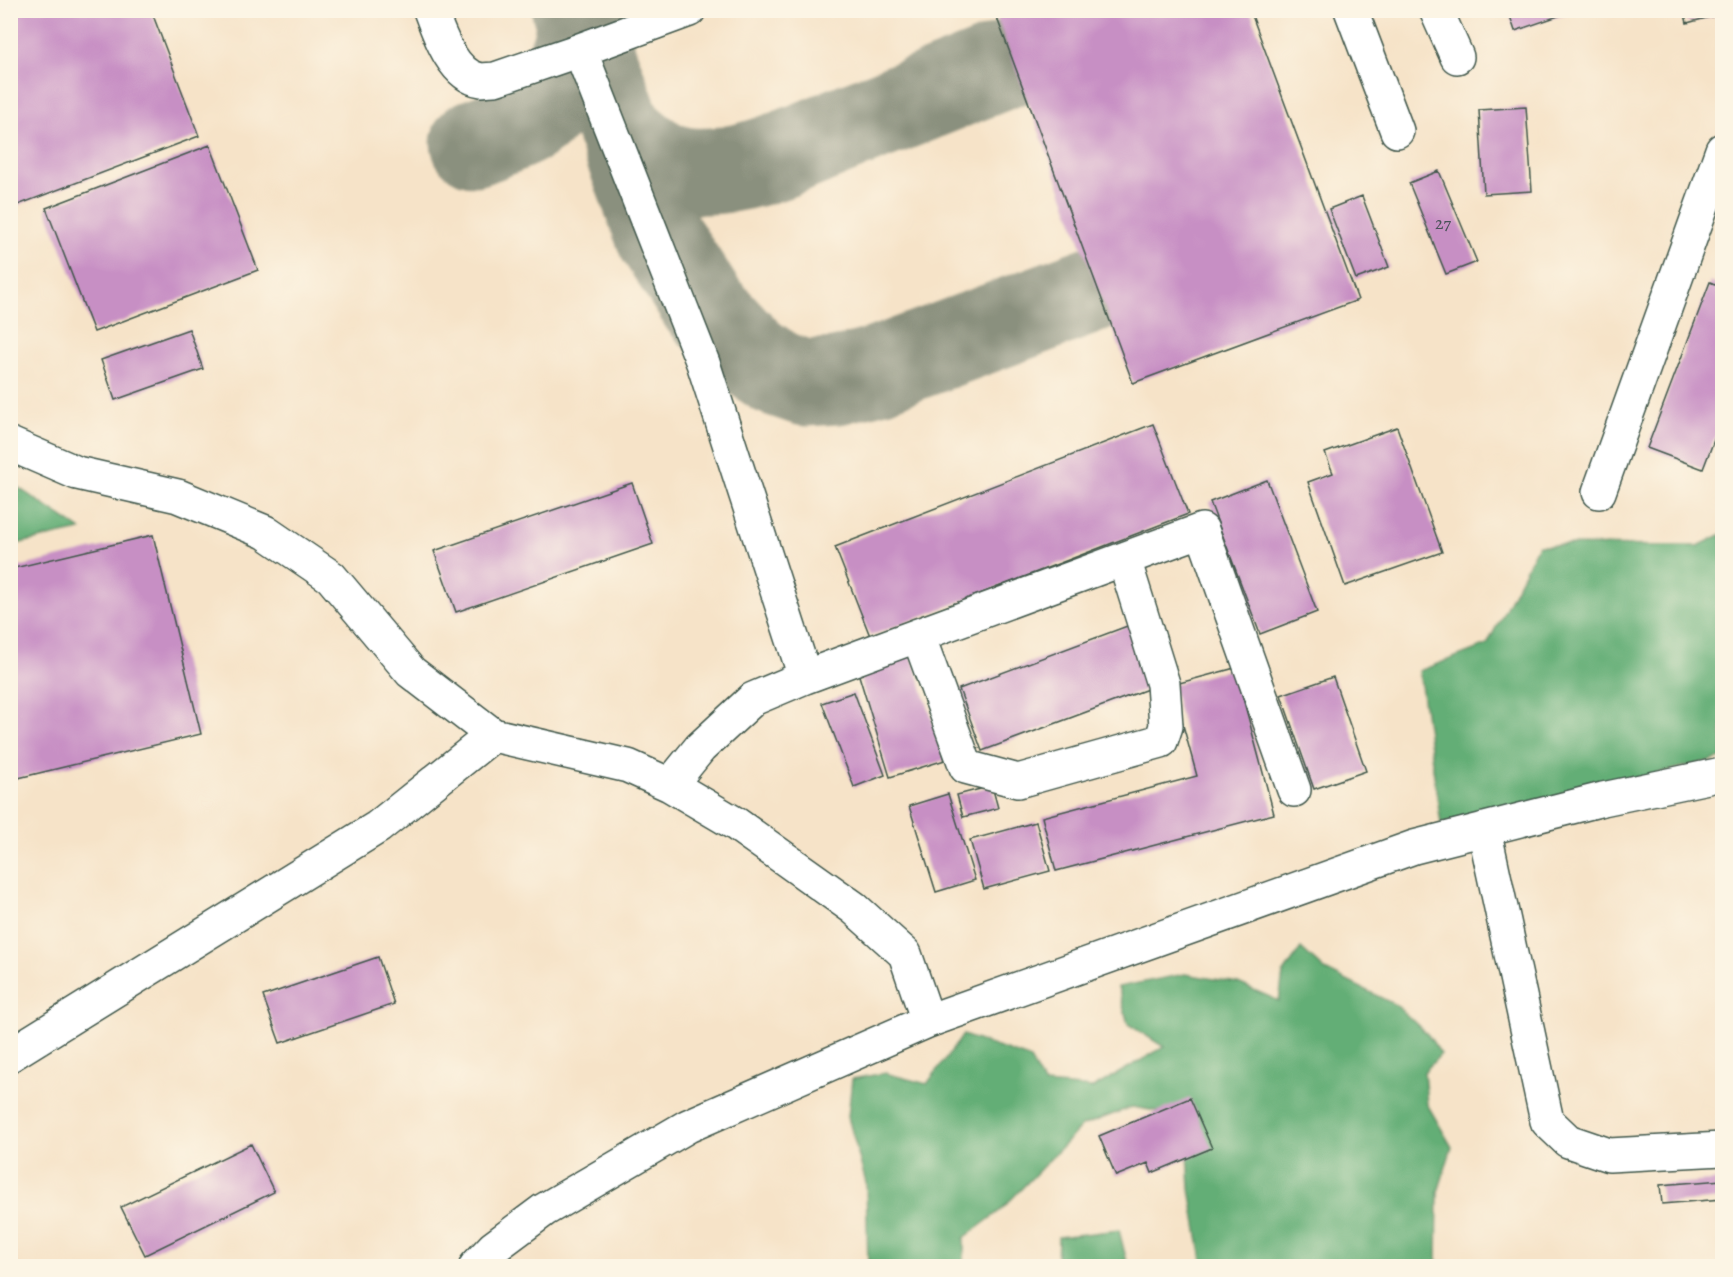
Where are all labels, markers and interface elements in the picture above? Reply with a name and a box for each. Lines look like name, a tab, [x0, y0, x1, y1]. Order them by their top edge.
house number: 27	[1435, 211, 1451, 235]

